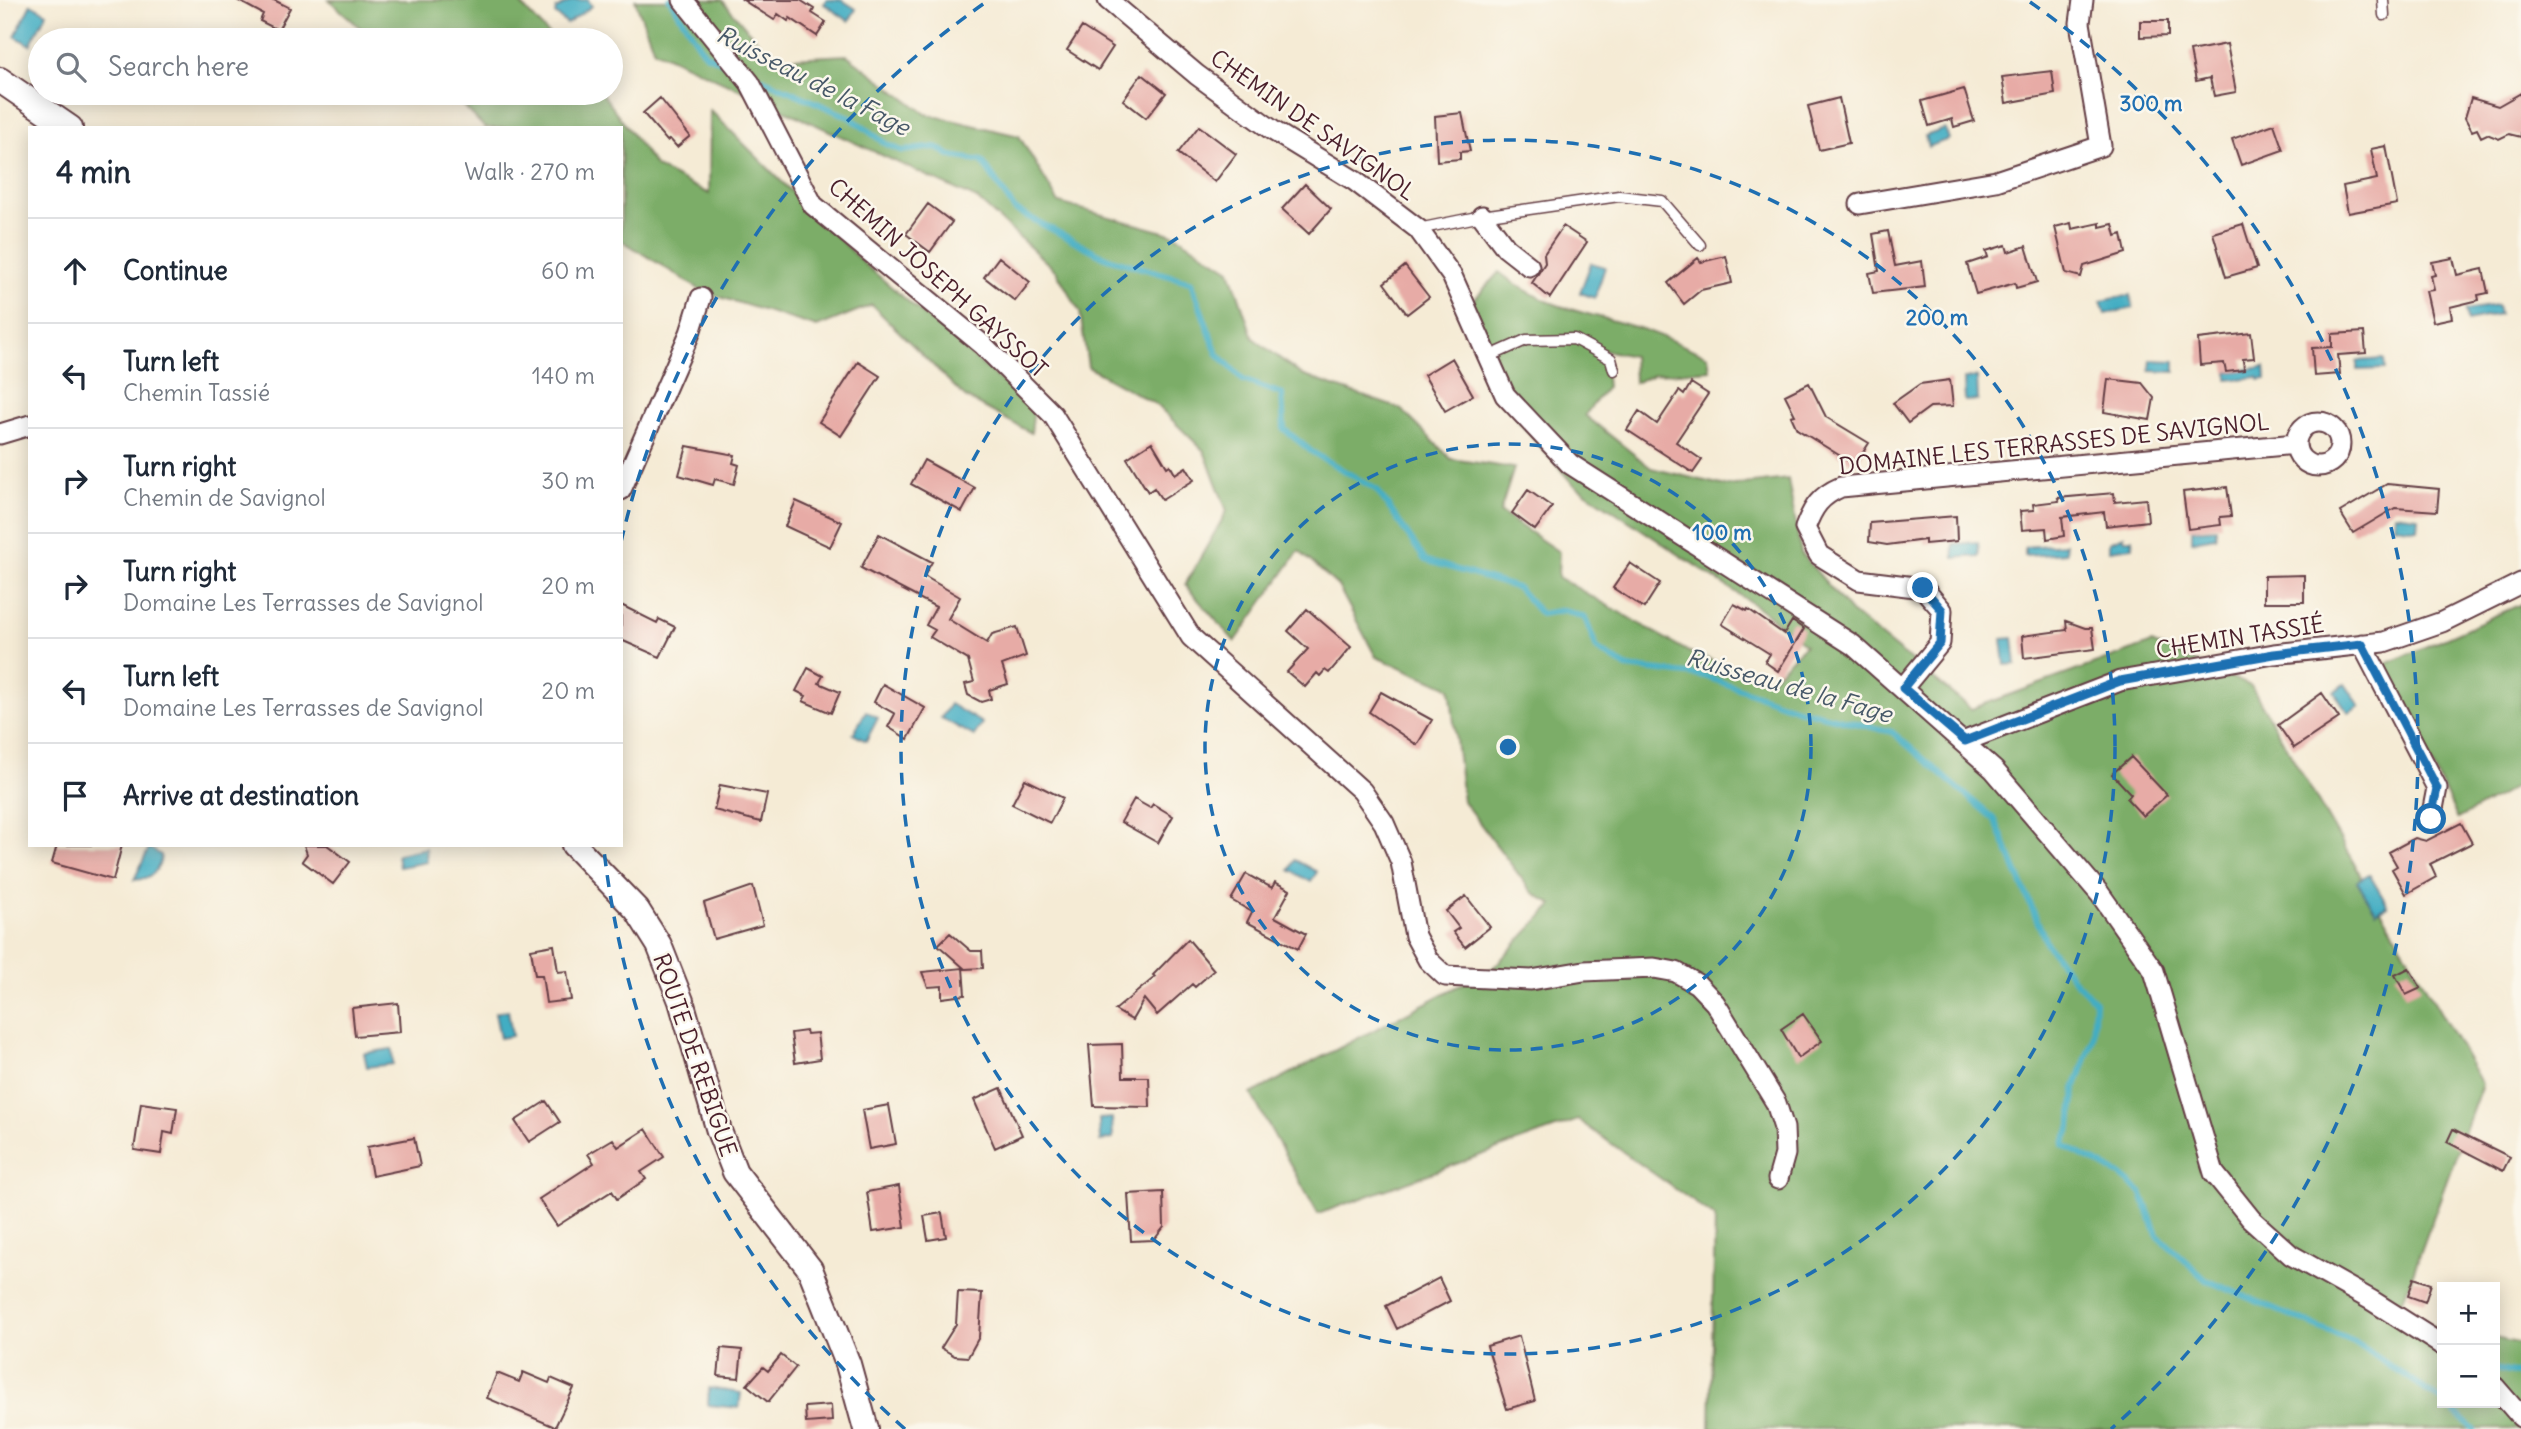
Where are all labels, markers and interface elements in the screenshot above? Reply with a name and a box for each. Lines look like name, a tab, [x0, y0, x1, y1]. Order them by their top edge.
water label: Ruisseau de la Fage	[712, 19, 917, 143]
search box	[28, 28, 623, 105]
street label: CHEMIN DE SAVIGNOL	[1205, 43, 1422, 206]
icon: search	[52, 48, 90, 86]
text: Search here	[108, 50, 249, 83]
text: 300 m	[2120, 90, 2183, 117]
text: 4 min	[56, 153, 131, 191]
text: Walk · 270 m	[464, 157, 595, 186]
street label: CHEMIN JOSEPH GAYSSOT	[823, 172, 1054, 384]
icon: ahead	[56, 252, 94, 290]
text: Continue	[123, 254, 228, 287]
text: 60 m	[541, 256, 595, 285]
text: 200 m	[1906, 304, 1969, 331]
text: Turn left	[123, 345, 219, 378]
icon: left	[56, 357, 94, 395]
text: 140 m	[532, 361, 595, 390]
text: Chemin Tassié	[123, 378, 270, 407]
street label: DOMAINE LES TERRASSES DE SAVIGNOL	[1837, 406, 2270, 481]
text: Turn right	[123, 450, 236, 483]
icon: right	[56, 462, 94, 500]
text: 30 m	[541, 466, 595, 495]
text: Chemin de Savignol	[123, 483, 326, 512]
text: 100 m	[1692, 519, 1752, 546]
text: Turn right	[123, 555, 236, 588]
icon: right	[56, 567, 94, 605]
text: 20 m	[542, 571, 595, 600]
route end	[1907, 572, 1938, 603]
text: Domaine Les Terrasses de Savignol	[123, 588, 483, 617]
street label: CHEMIN TASSIÉ	[2154, 609, 2326, 664]
water label: Ruisseau de la Fage	[1683, 641, 1897, 729]
text: Turn left	[123, 660, 219, 693]
icon: left	[56, 672, 94, 710]
text: 20 m	[542, 676, 595, 705]
text: Domaine Les Terrasses de Savignol	[123, 693, 483, 722]
centre of rings	[1496, 735, 1520, 759]
icon: arrive	[56, 777, 94, 815]
text: Arrive at destination	[123, 779, 359, 812]
route start	[2415, 803, 2446, 834]
street label: ROUTE DE REBIGUE	[647, 950, 744, 1160]
map controls	[2437, 1282, 2500, 1408]
button: +	[2437, 1282, 2500, 1345]
button: −	[2437, 1345, 2500, 1408]

